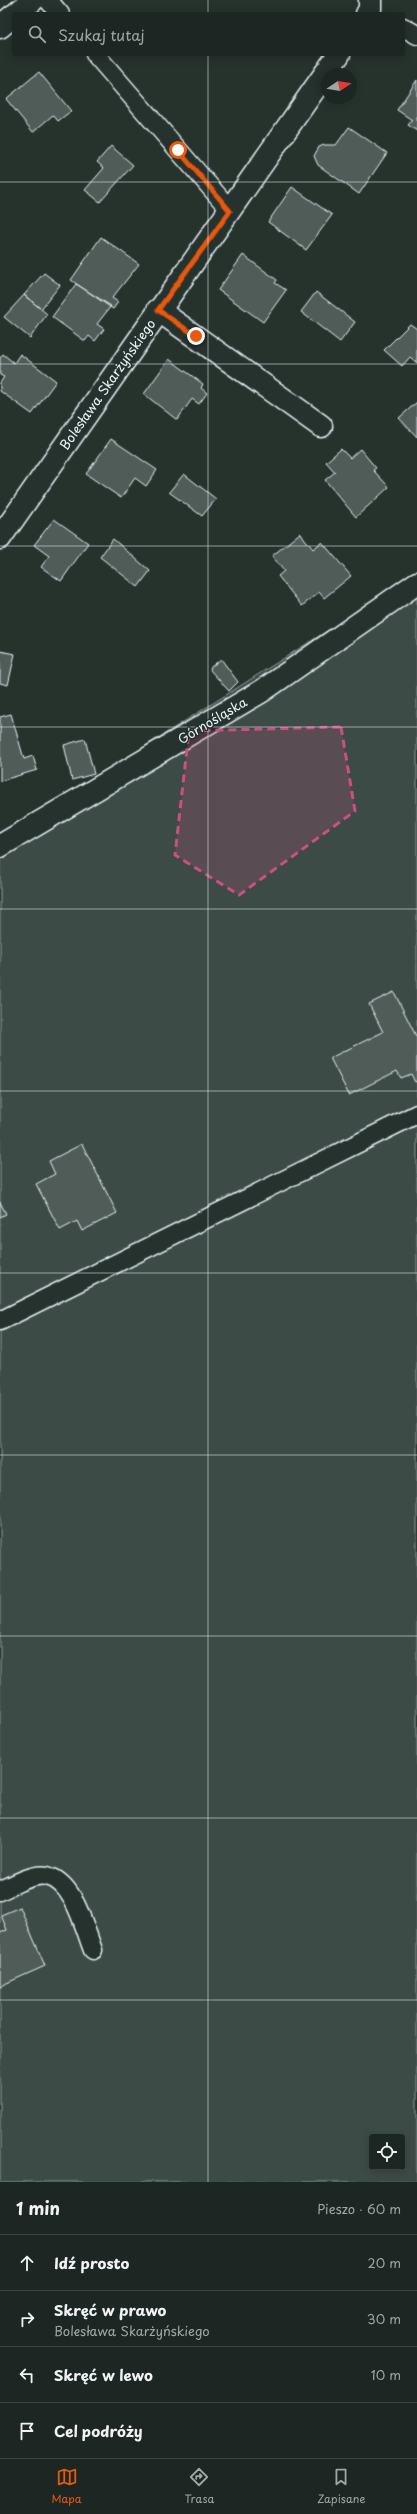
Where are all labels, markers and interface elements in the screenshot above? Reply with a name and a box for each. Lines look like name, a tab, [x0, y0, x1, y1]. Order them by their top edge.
search box	[12, 12, 405, 56]
icon: search	[26, 23, 48, 45]
text: Szukaj tutaj	[58, 23, 145, 46]
north arrow	[321, 68, 357, 104]
route start	[169, 141, 187, 159]
street label: Bolesława Skarżyńskiego	[55, 315, 159, 453]
route end	[187, 327, 205, 345]
street label: Górnośląska	[174, 691, 251, 748]
map controls	[369, 2134, 405, 2170]
button: locate	[369, 2134, 405, 2170]
text: 1 min	[16, 2195, 60, 2221]
text: Pieszo · 60 m	[317, 2199, 401, 2218]
text: Idź prosto	[54, 2251, 129, 2274]
icon: ahead	[16, 2252, 38, 2274]
text: 20 m	[367, 2253, 401, 2272]
text: Skręć w prawo	[54, 2298, 167, 2321]
icon: right	[16, 2308, 38, 2330]
text: 30 m	[367, 2309, 401, 2328]
text: Bolesława Skarżyńskiego	[54, 2321, 210, 2340]
text: Skręć w lewo	[54, 2363, 153, 2386]
icon: left	[16, 2364, 38, 2386]
text: 10 m	[371, 2365, 401, 2384]
text: Cel podróży	[54, 2419, 142, 2442]
icon: arrive	[16, 2420, 38, 2442]
tab: Mapa	[51, 2466, 82, 2507]
tab: Trasa	[184, 2466, 214, 2507]
tab: Zapisane	[317, 2466, 366, 2507]

